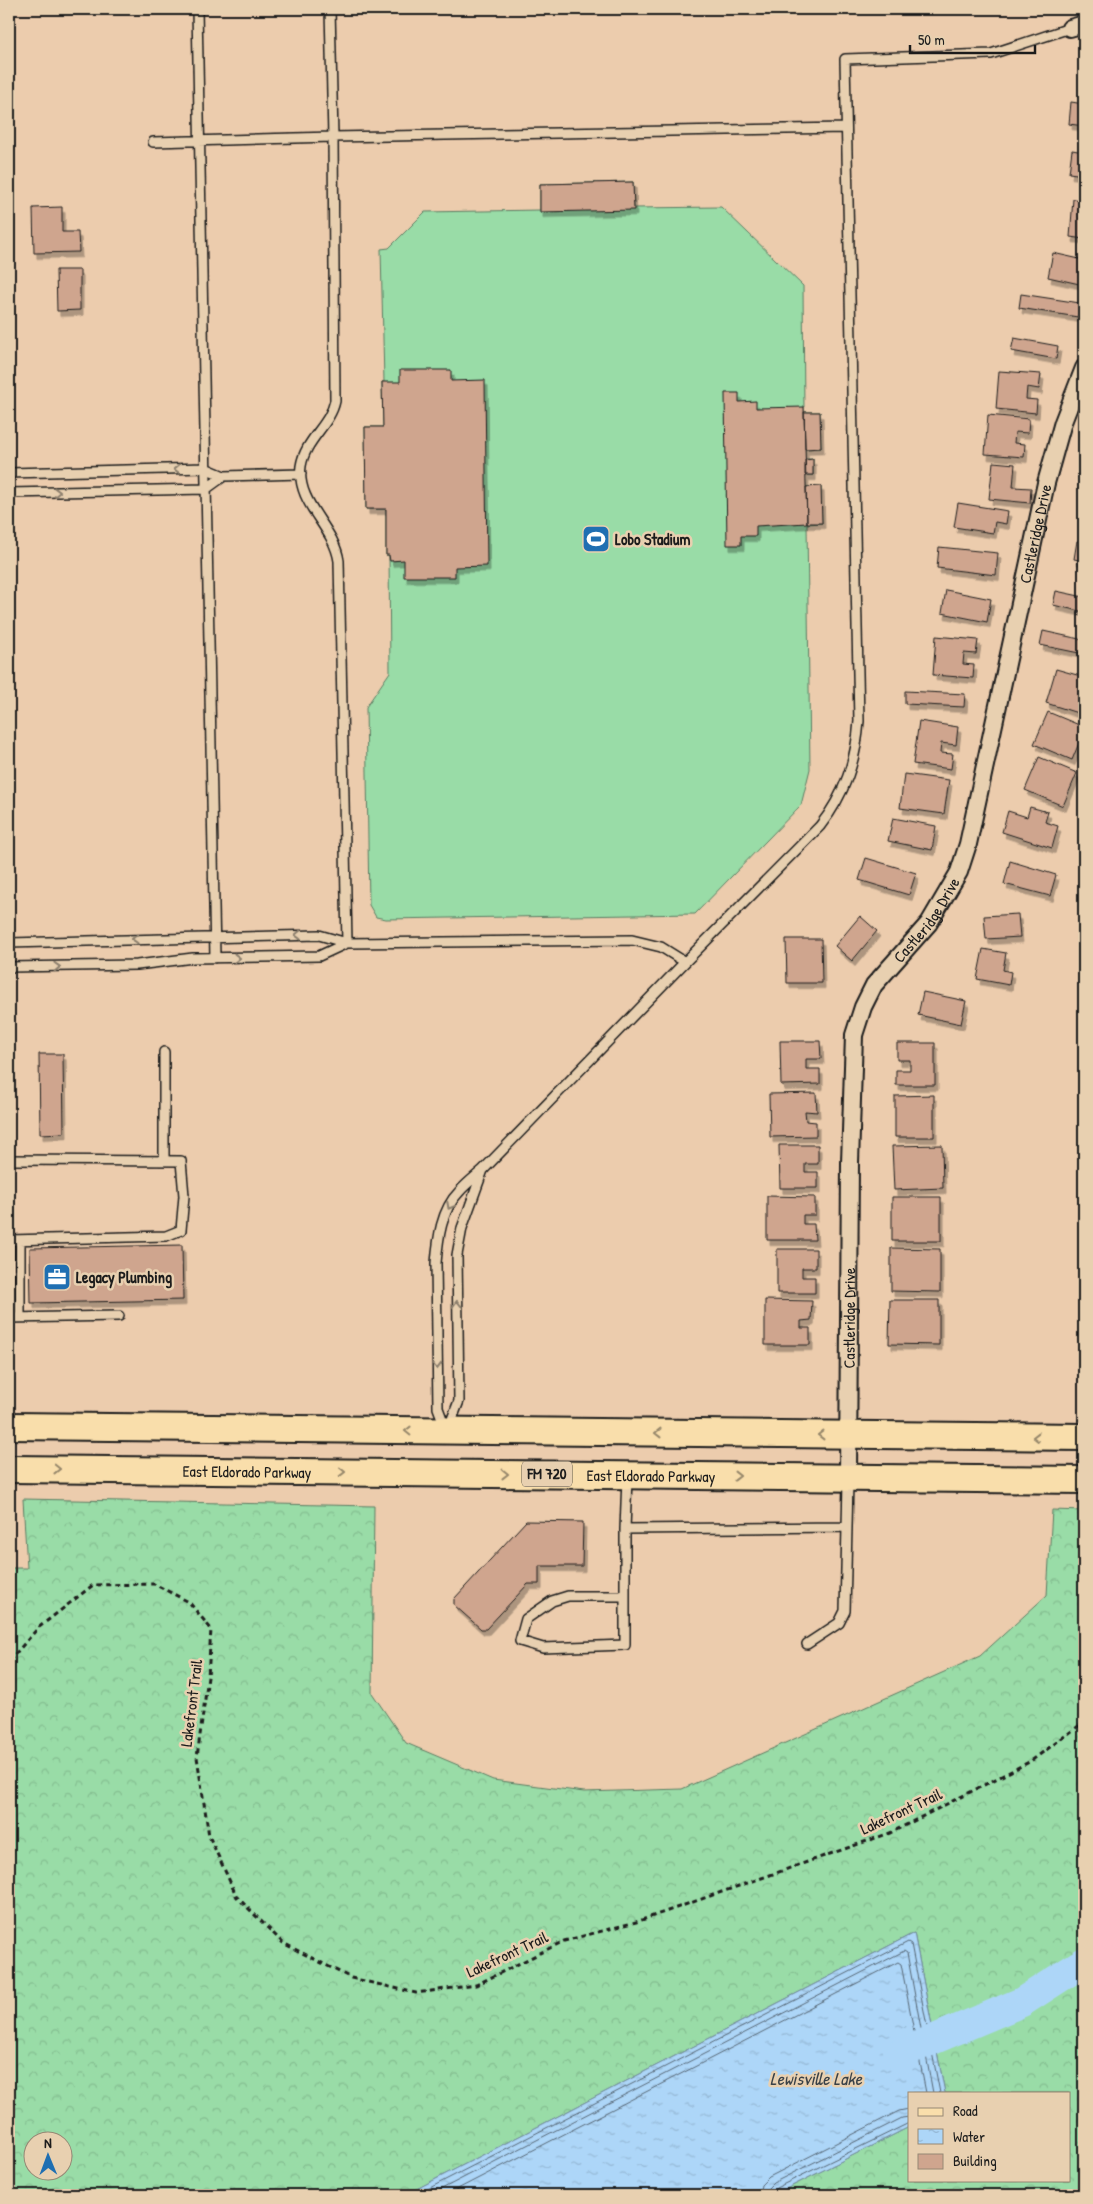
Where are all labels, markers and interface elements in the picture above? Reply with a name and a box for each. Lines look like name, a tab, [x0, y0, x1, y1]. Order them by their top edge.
scale bar	[910, 22, 1036, 54]
text: 50 m	[918, 29, 945, 50]
one-way arrow	[172, 464, 180, 474]
street label: Castleridge Drive	[1014, 482, 1057, 585]
one-way arrow	[54, 487, 62, 497]
sports icon: Lobo Stadium	[581, 524, 611, 554]
place label: Lobo Stadium	[615, 528, 690, 550]
street label: Castleridge Drive	[888, 873, 965, 967]
one-way arrow	[294, 930, 302, 940]
one-way arrow	[131, 933, 139, 944]
one-way arrow	[233, 952, 241, 963]
one-way arrow	[54, 962, 62, 972]
one-way arrow	[446, 1200, 456, 1209]
office icon: Legacy Plumbing	[42, 1262, 72, 1292]
place label: Legacy Plumbing	[76, 1266, 172, 1289]
street label: Castleridge Drive	[838, 1267, 860, 1368]
one-way arrow	[452, 1300, 462, 1308]
one-way arrow	[432, 1362, 442, 1370]
one-way arrow	[404, 1426, 412, 1436]
one-way arrow	[654, 1428, 662, 1438]
one-way arrow	[816, 1430, 824, 1440]
one-way arrow	[1031, 1432, 1039, 1442]
street label: East Eldorado Parkway	[182, 1460, 312, 1483]
road number: FM 720	[522, 1462, 572, 1486]
one-way arrow	[54, 1464, 62, 1474]
street label: East Eldorado Parkway	[586, 1464, 716, 1487]
one-way arrow	[339, 1467, 347, 1477]
one-way arrow	[502, 1469, 509, 1479]
one-way arrow	[734, 1471, 742, 1481]
street label: Lakefront Trail	[175, 1657, 207, 1748]
street label: Lakefront Trail	[857, 1782, 946, 1840]
street label: Lakefront Trail	[463, 1925, 552, 1983]
water label: Lewisville Lake	[770, 2066, 863, 2091]
legend	[908, 2092, 1070, 2182]
text: Road	[953, 2100, 978, 2121]
text: Water	[953, 2126, 985, 2147]
north arrow	[22, 2132, 72, 2182]
text: N	[44, 2133, 52, 2152]
text: Building	[953, 2150, 997, 2171]

